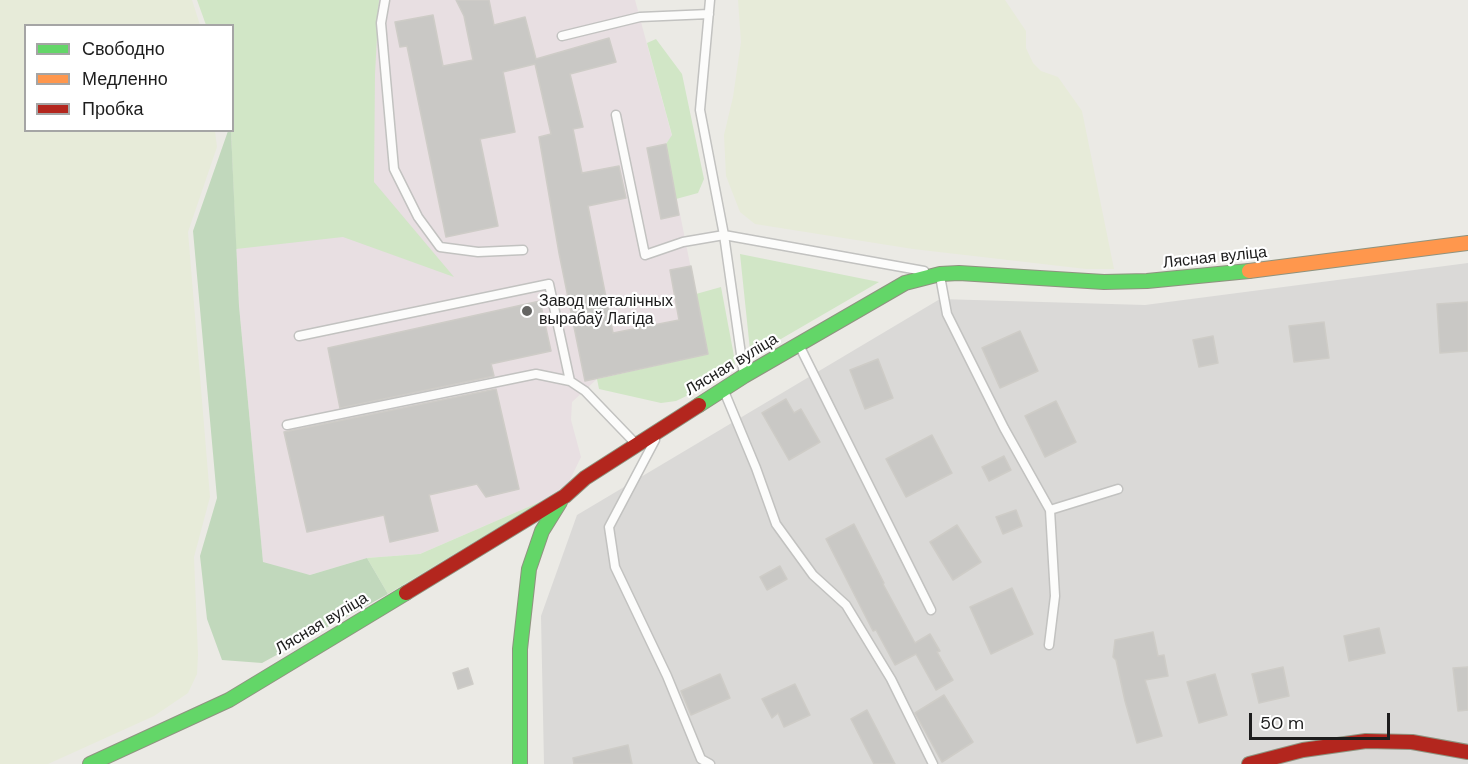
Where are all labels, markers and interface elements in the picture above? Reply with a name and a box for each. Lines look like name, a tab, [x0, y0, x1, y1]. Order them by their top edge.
legend	[24, 24, 234, 132]
text: Свободно	[82, 37, 165, 61]
text: Медленно	[82, 67, 168, 91]
text: Пробка	[82, 97, 144, 121]
street label: Лясная вуліца	[1162, 243, 1268, 273]
place label: Завод металічных вырабаў Лагіда	[539, 292, 673, 330]
marker: Завод металічных вырабаў Лагіда	[520, 304, 534, 318]
street label: Лясная вуліца	[682, 330, 782, 400]
street label: Лясная вуліца	[272, 589, 372, 659]
scale bar	[1252, 701, 1393, 739]
text: 50 m	[1260, 711, 1304, 735]

